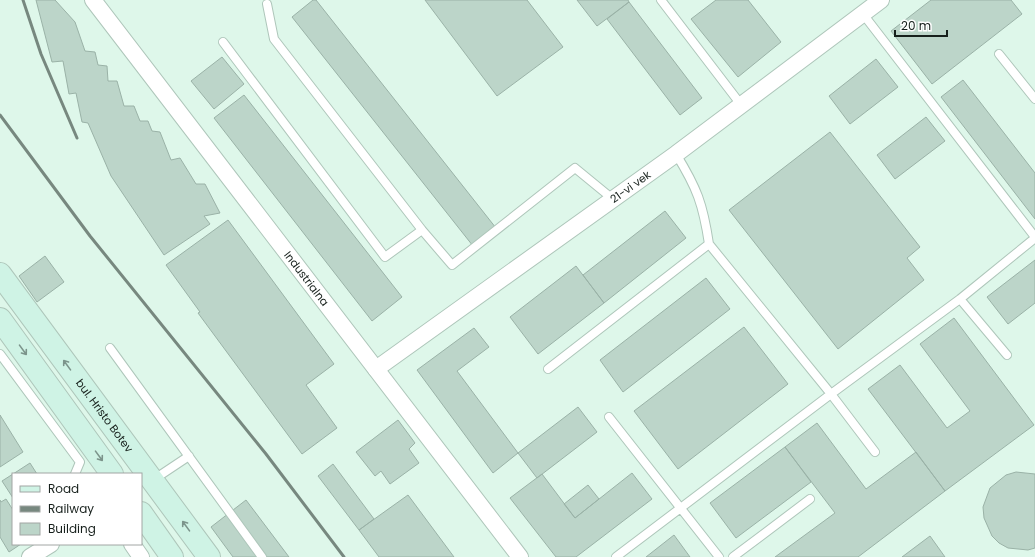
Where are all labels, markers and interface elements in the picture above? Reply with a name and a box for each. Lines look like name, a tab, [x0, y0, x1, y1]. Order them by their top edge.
scale bar	[895, 12, 947, 38]
text: 20 m	[901, 17, 931, 34]
street label: 21-vi vek	[607, 166, 654, 207]
street label: Industrialna	[280, 248, 333, 309]
one-way arrow	[19, 345, 27, 356]
one-way arrow	[63, 359, 71, 370]
street label: bul. Hristo Botev	[72, 376, 137, 456]
one-way arrow	[95, 450, 103, 461]
legend	[12, 473, 142, 545]
text: Road	[48, 480, 79, 497]
text: Railway	[48, 500, 94, 517]
text: Building	[48, 520, 96, 537]
one-way arrow	[182, 520, 190, 531]

